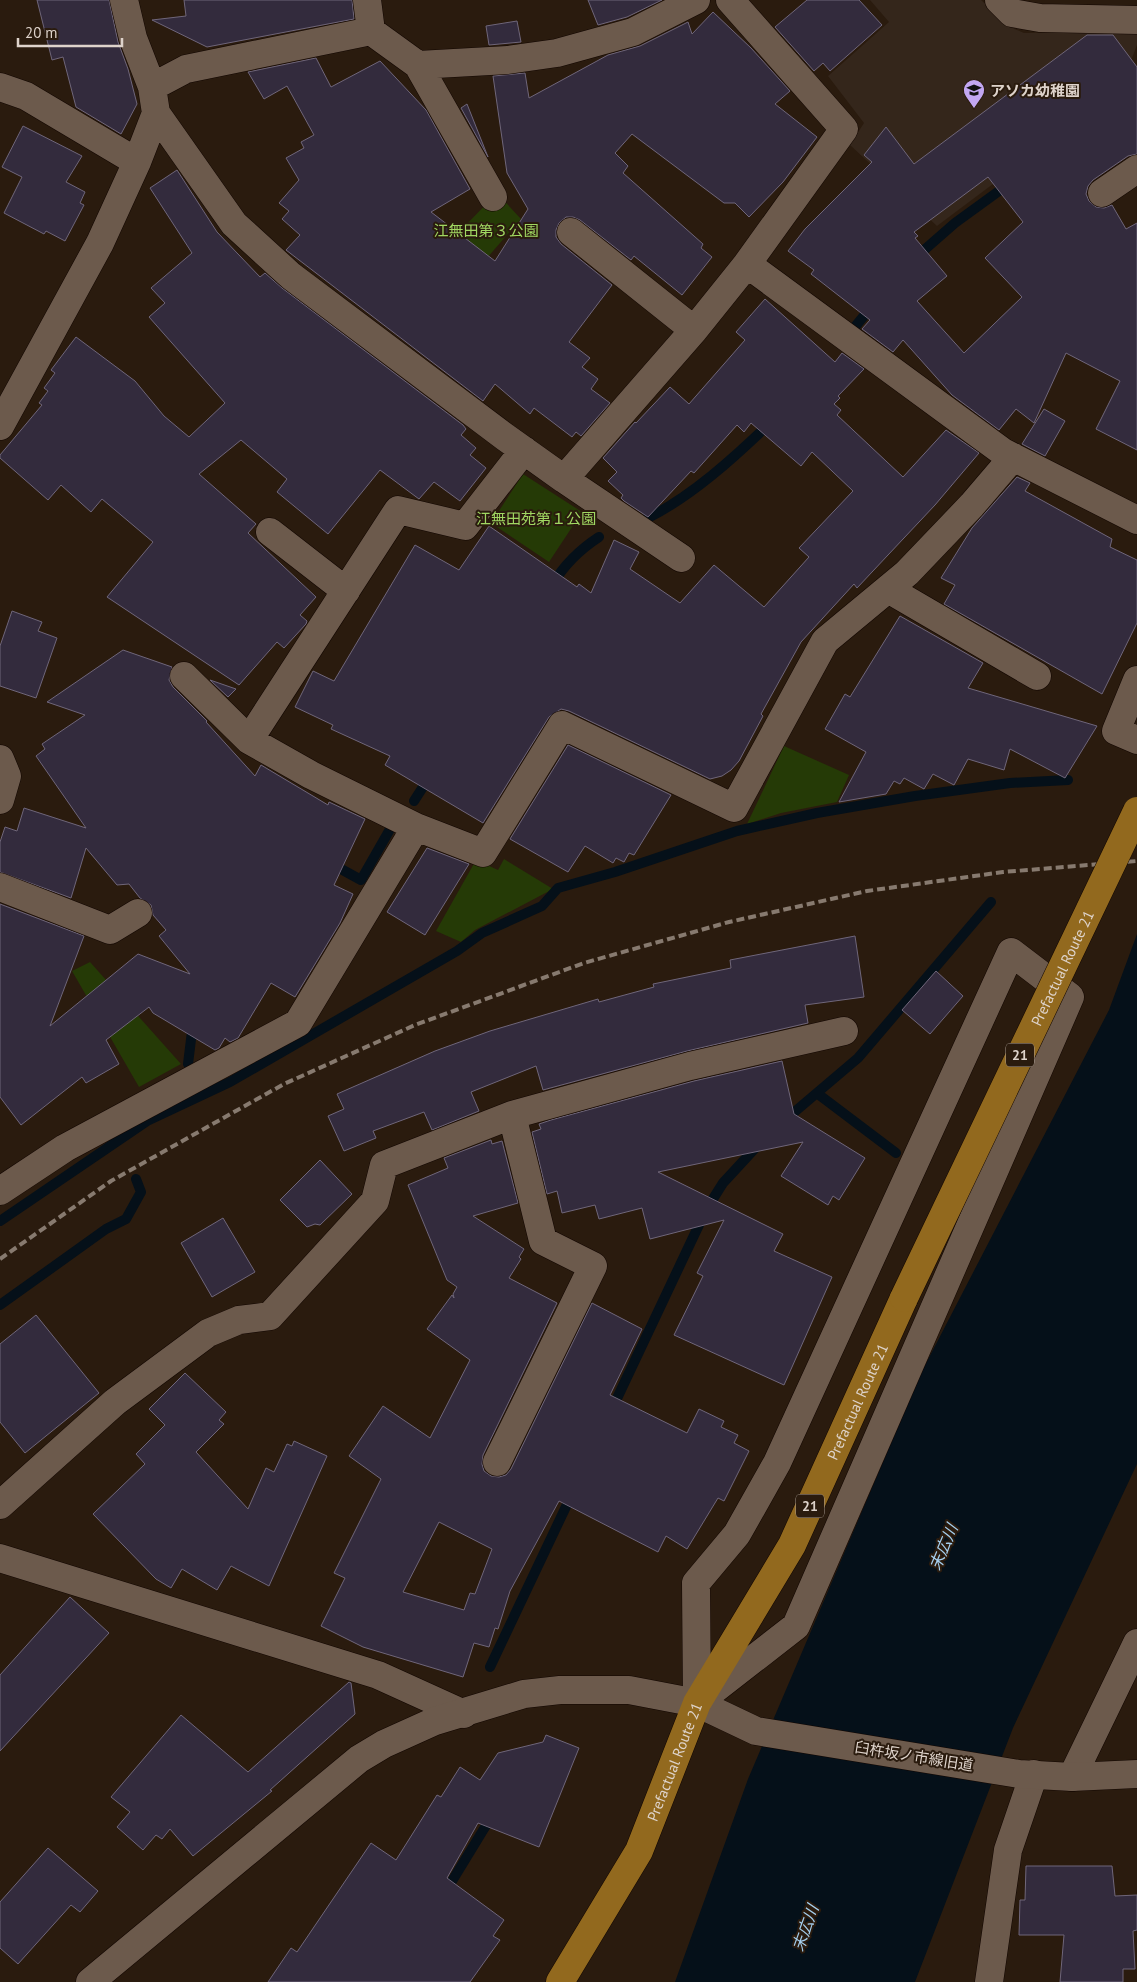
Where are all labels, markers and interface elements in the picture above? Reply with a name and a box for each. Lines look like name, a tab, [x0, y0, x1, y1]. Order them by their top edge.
scale bar	[18, 15, 121, 47]
text: 20 m	[25, 23, 58, 42]
school or university icon: アソカ幼稚園	[962, 78, 986, 109]
place label: アソカ幼稚園	[990, 81, 1080, 100]
park label: 江無田第３公園	[433, 221, 539, 240]
park label: 江無田苑第１公園	[476, 509, 596, 528]
street label: Prefactual Route 21	[1026, 907, 1098, 1029]
road number: 21	[1006, 1044, 1034, 1066]
street label: Prefactual Route 21	[822, 1340, 892, 1463]
road number: 21	[796, 1494, 824, 1518]
water label: 末広川	[924, 1519, 962, 1573]
street label: Prefactual Route 21	[642, 1699, 706, 1824]
street label: 臼杵坂ノ市線旧道	[853, 1737, 975, 1775]
water label: 末広川	[787, 1900, 823, 1954]

